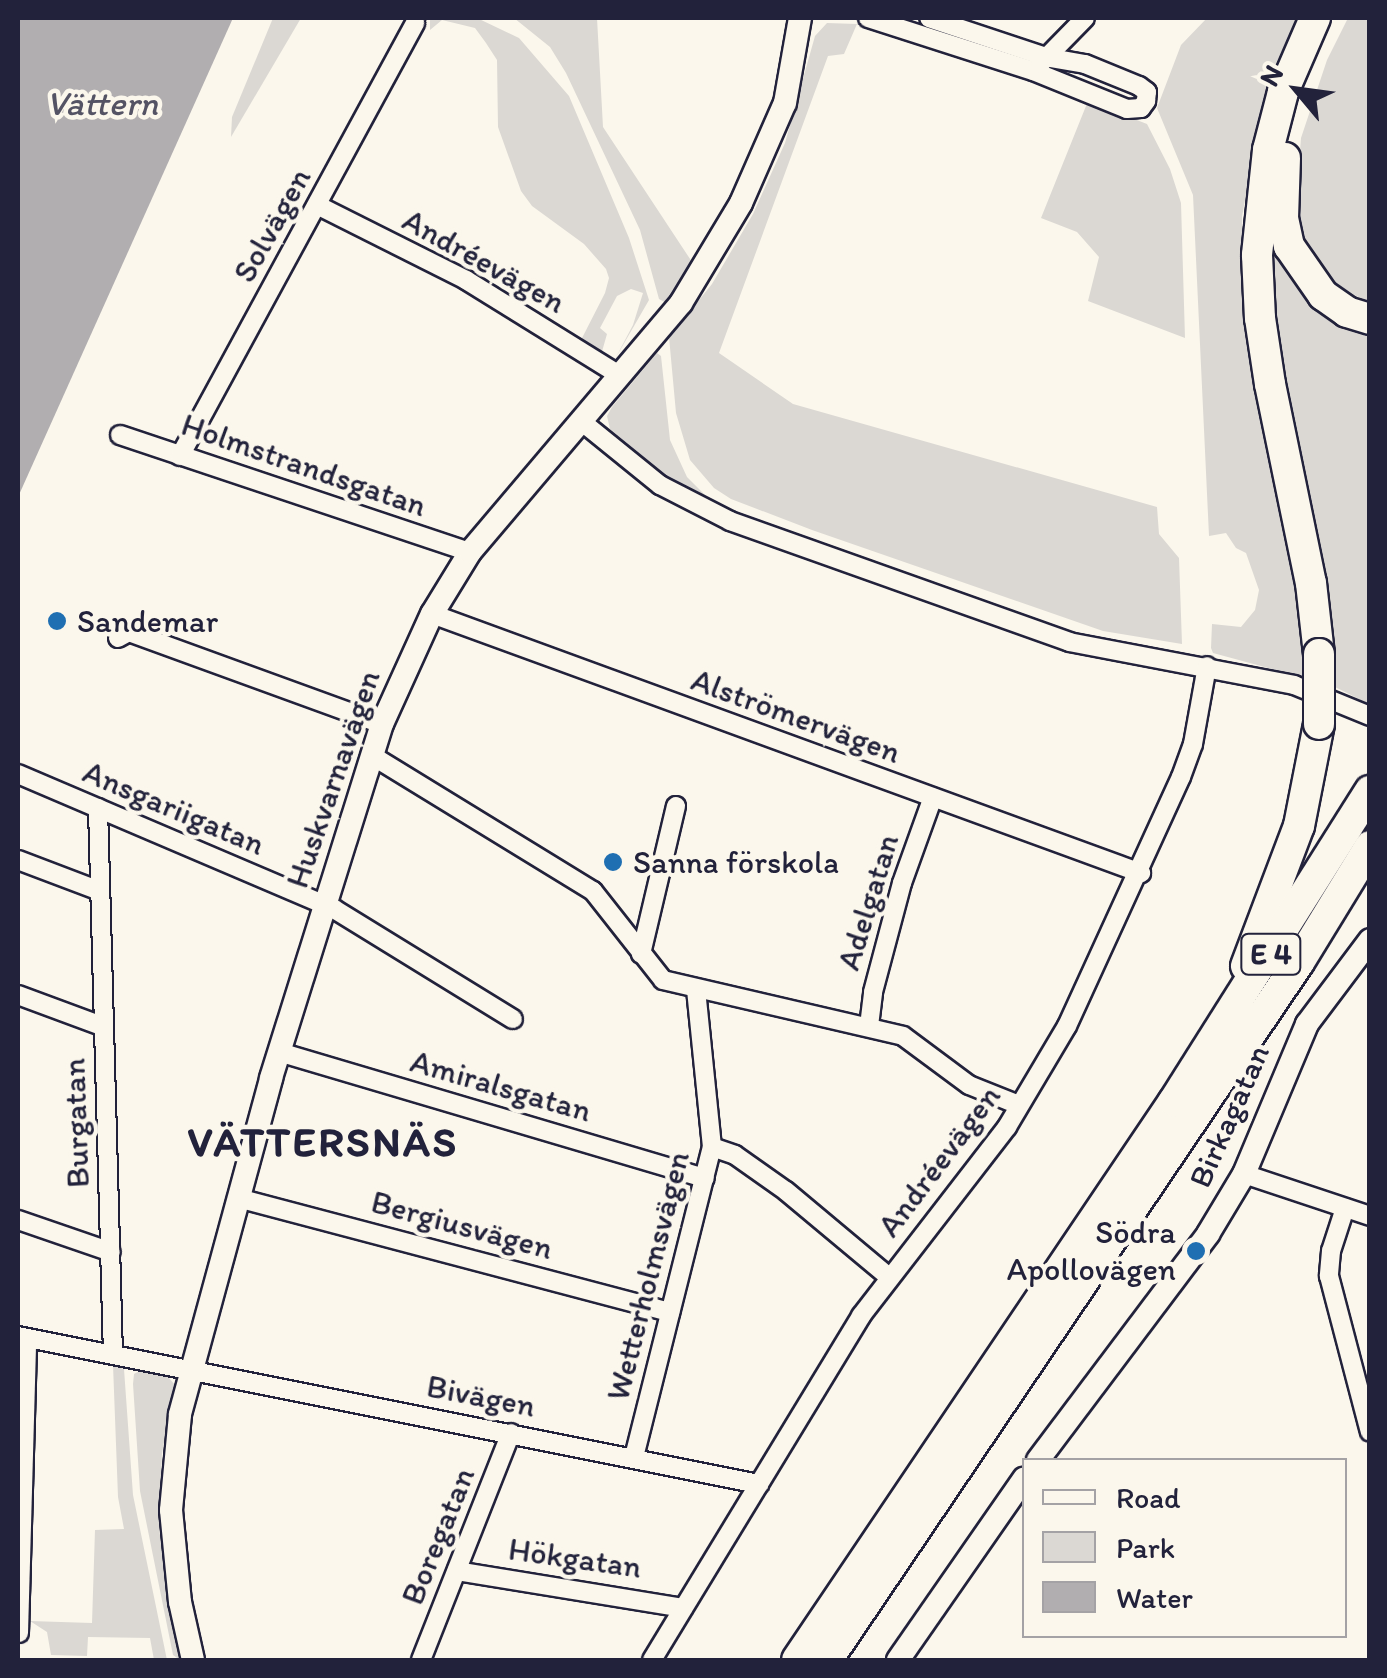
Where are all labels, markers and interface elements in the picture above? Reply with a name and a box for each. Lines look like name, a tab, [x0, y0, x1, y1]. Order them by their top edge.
north arrow	[1247, 40, 1347, 140]
text: N	[1251, 59, 1290, 92]
water label: Vättern	[46, 82, 158, 124]
street label: Solvägen	[225, 161, 319, 289]
street label: Andréevägen	[396, 201, 572, 321]
street label: Holmstrandsgatan	[177, 405, 431, 525]
place label: Sandemar	[77, 602, 218, 640]
marker: Sandemar	[46, 610, 68, 632]
street label: Alströmervägen	[686, 660, 906, 772]
street label: Huskvarnavägen	[278, 665, 388, 893]
street label: Ansgariigatan	[77, 752, 271, 864]
street label: Adelgatan	[829, 829, 907, 975]
place label: Sanna förskola	[633, 843, 837, 881]
marker: Sanna förskola	[602, 851, 624, 873]
road number: E 4	[1238, 929, 1304, 979]
street label: Birkagatan	[1180, 1039, 1278, 1193]
street label: Amiralsgatan	[406, 1042, 596, 1130]
street label: Burgatan	[55, 1057, 97, 1189]
street label: Andréevägen	[870, 1078, 1008, 1244]
district label: VÄTTERSNÄS	[186, 1117, 460, 1167]
street label: Wetterholmsvägen	[598, 1148, 698, 1404]
street label: Bergiusvägen	[367, 1182, 557, 1268]
place label: Södra Apollovägen	[1007, 1214, 1176, 1289]
marker: Södra Apollovägen	[1185, 1240, 1207, 1262]
street label: Bivägen	[423, 1367, 539, 1425]
legend	[1022, 1458, 1347, 1638]
street label: Boregatan	[393, 1462, 483, 1610]
text: Road	[1116, 1479, 1181, 1516]
text: Park	[1116, 1529, 1175, 1566]
street label: Hökgatan	[506, 1530, 644, 1586]
text: Water	[1116, 1579, 1193, 1616]

